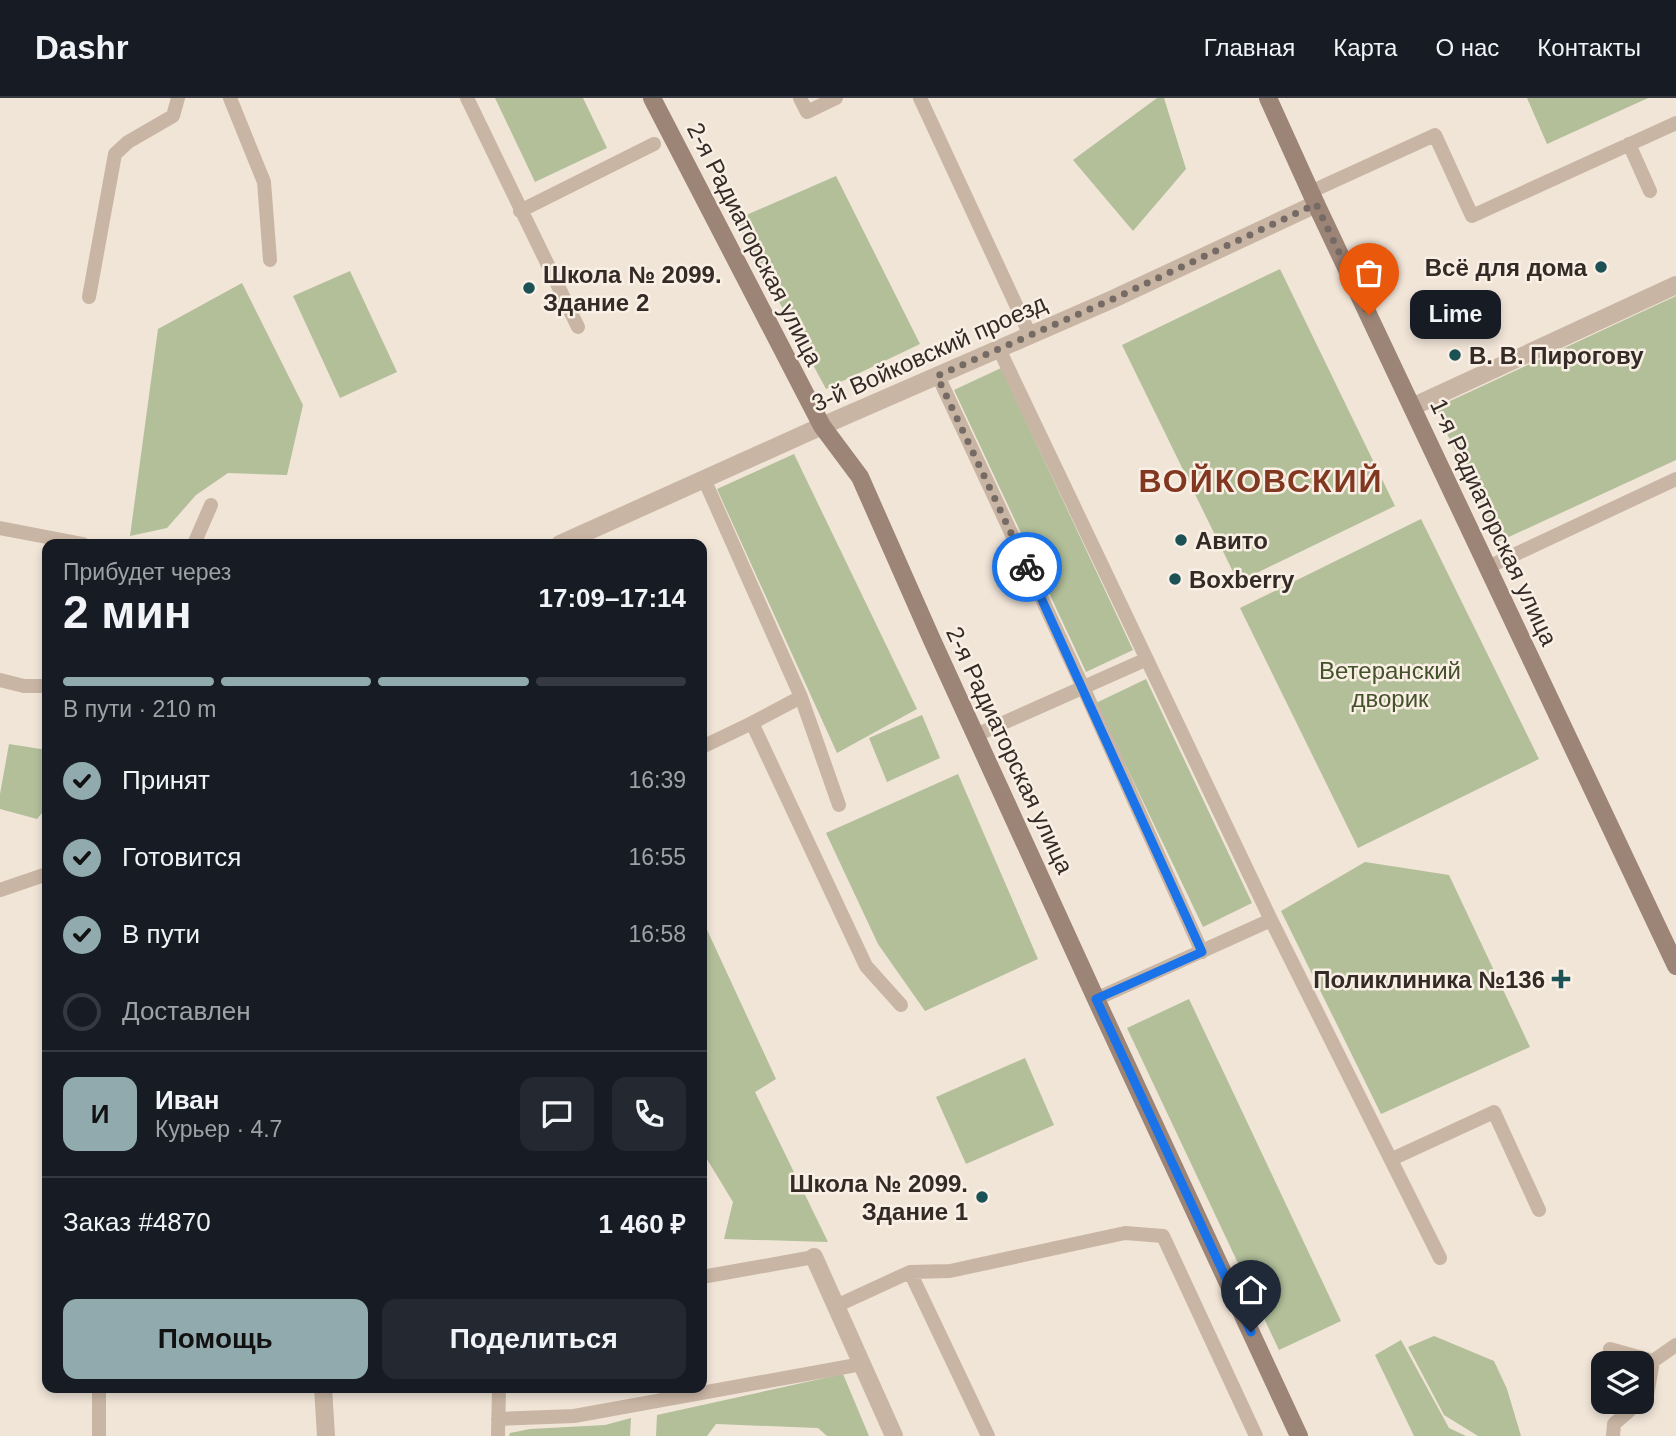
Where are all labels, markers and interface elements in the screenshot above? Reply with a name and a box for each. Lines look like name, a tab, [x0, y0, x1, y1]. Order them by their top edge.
text: Dashr	[35, 29, 129, 66]
text: Главная	[1204, 34, 1295, 61]
text: Карта	[1333, 34, 1397, 61]
text: О нас	[1435, 34, 1499, 61]
text: Контакты	[1537, 34, 1641, 61]
street label: 2-я Радиаторская улица	[682, 118, 828, 371]
pin	[1339, 243, 1399, 315]
icon: bag	[1350, 254, 1388, 292]
place label: Всё для дома	[1425, 254, 1588, 281]
marker: Всё для дома	[1593, 259, 1609, 275]
place label: Школа № 2099. Здание 2	[543, 261, 722, 316]
marker: Школа № 2099. Здание 2	[521, 280, 537, 296]
street label: 3-й Войковский проезд	[808, 289, 1050, 417]
callout: Lime	[1411, 290, 1502, 340]
text: Lime	[1429, 301, 1482, 327]
place label: В. В. Пирогову	[1469, 342, 1644, 369]
marker: В. В. Пирогову	[1447, 347, 1463, 363]
street label: 1-я Радиаторская улица	[1425, 394, 1563, 650]
district label: ВОЙКОВСКИЙ	[1138, 463, 1384, 499]
place label: Авито	[1195, 527, 1268, 554]
courier	[992, 532, 1062, 602]
marker: Авито	[1173, 532, 1189, 548]
icon: bike	[1008, 548, 1046, 586]
text: Прибудет через	[63, 559, 231, 585]
place label: Boxberry	[1189, 566, 1295, 593]
marker: Boxberry	[1167, 571, 1183, 587]
text: 17:09–17:14	[539, 583, 686, 613]
text: 2 мин	[63, 586, 191, 638]
street label: 2-я Радиаторская улица	[941, 622, 1079, 878]
park label: Ветеранский дворик	[1319, 657, 1461, 712]
text: В пути · 210 m	[63, 696, 216, 722]
icon: check	[63, 762, 101, 800]
text: Принят	[122, 765, 210, 795]
text: 16:39	[628, 767, 686, 793]
icon: check	[63, 839, 101, 877]
text: Готовится	[122, 842, 241, 872]
text: 16:55	[628, 844, 686, 870]
icon: check	[63, 916, 101, 954]
text: В пути	[122, 919, 200, 949]
text: 16:58	[628, 921, 686, 947]
place label: Поликлиника №136	[1313, 966, 1545, 993]
marker: Поликлиника №136	[1551, 969, 1571, 989]
text: Доставлен	[122, 996, 251, 1026]
button: chat	[520, 1077, 594, 1151]
button: phone	[612, 1077, 686, 1151]
text: Иван	[155, 1085, 220, 1115]
text: И	[91, 1099, 109, 1129]
text: Курьер · 4.7	[155, 1116, 282, 1142]
place label: Школа № 2099. Здание 1	[789, 1170, 968, 1225]
marker: Школа № 2099. Здание 1	[974, 1189, 990, 1205]
text: Заказ #4870	[63, 1207, 211, 1237]
text: 1 460 ₽	[599, 1209, 686, 1239]
pin	[1221, 1260, 1281, 1332]
icon: home	[1232, 1271, 1270, 1309]
button: Помощь	[63, 1299, 368, 1379]
button: Поделиться	[382, 1299, 686, 1379]
map controls	[1591, 1351, 1654, 1414]
button: layers	[1591, 1351, 1654, 1414]

